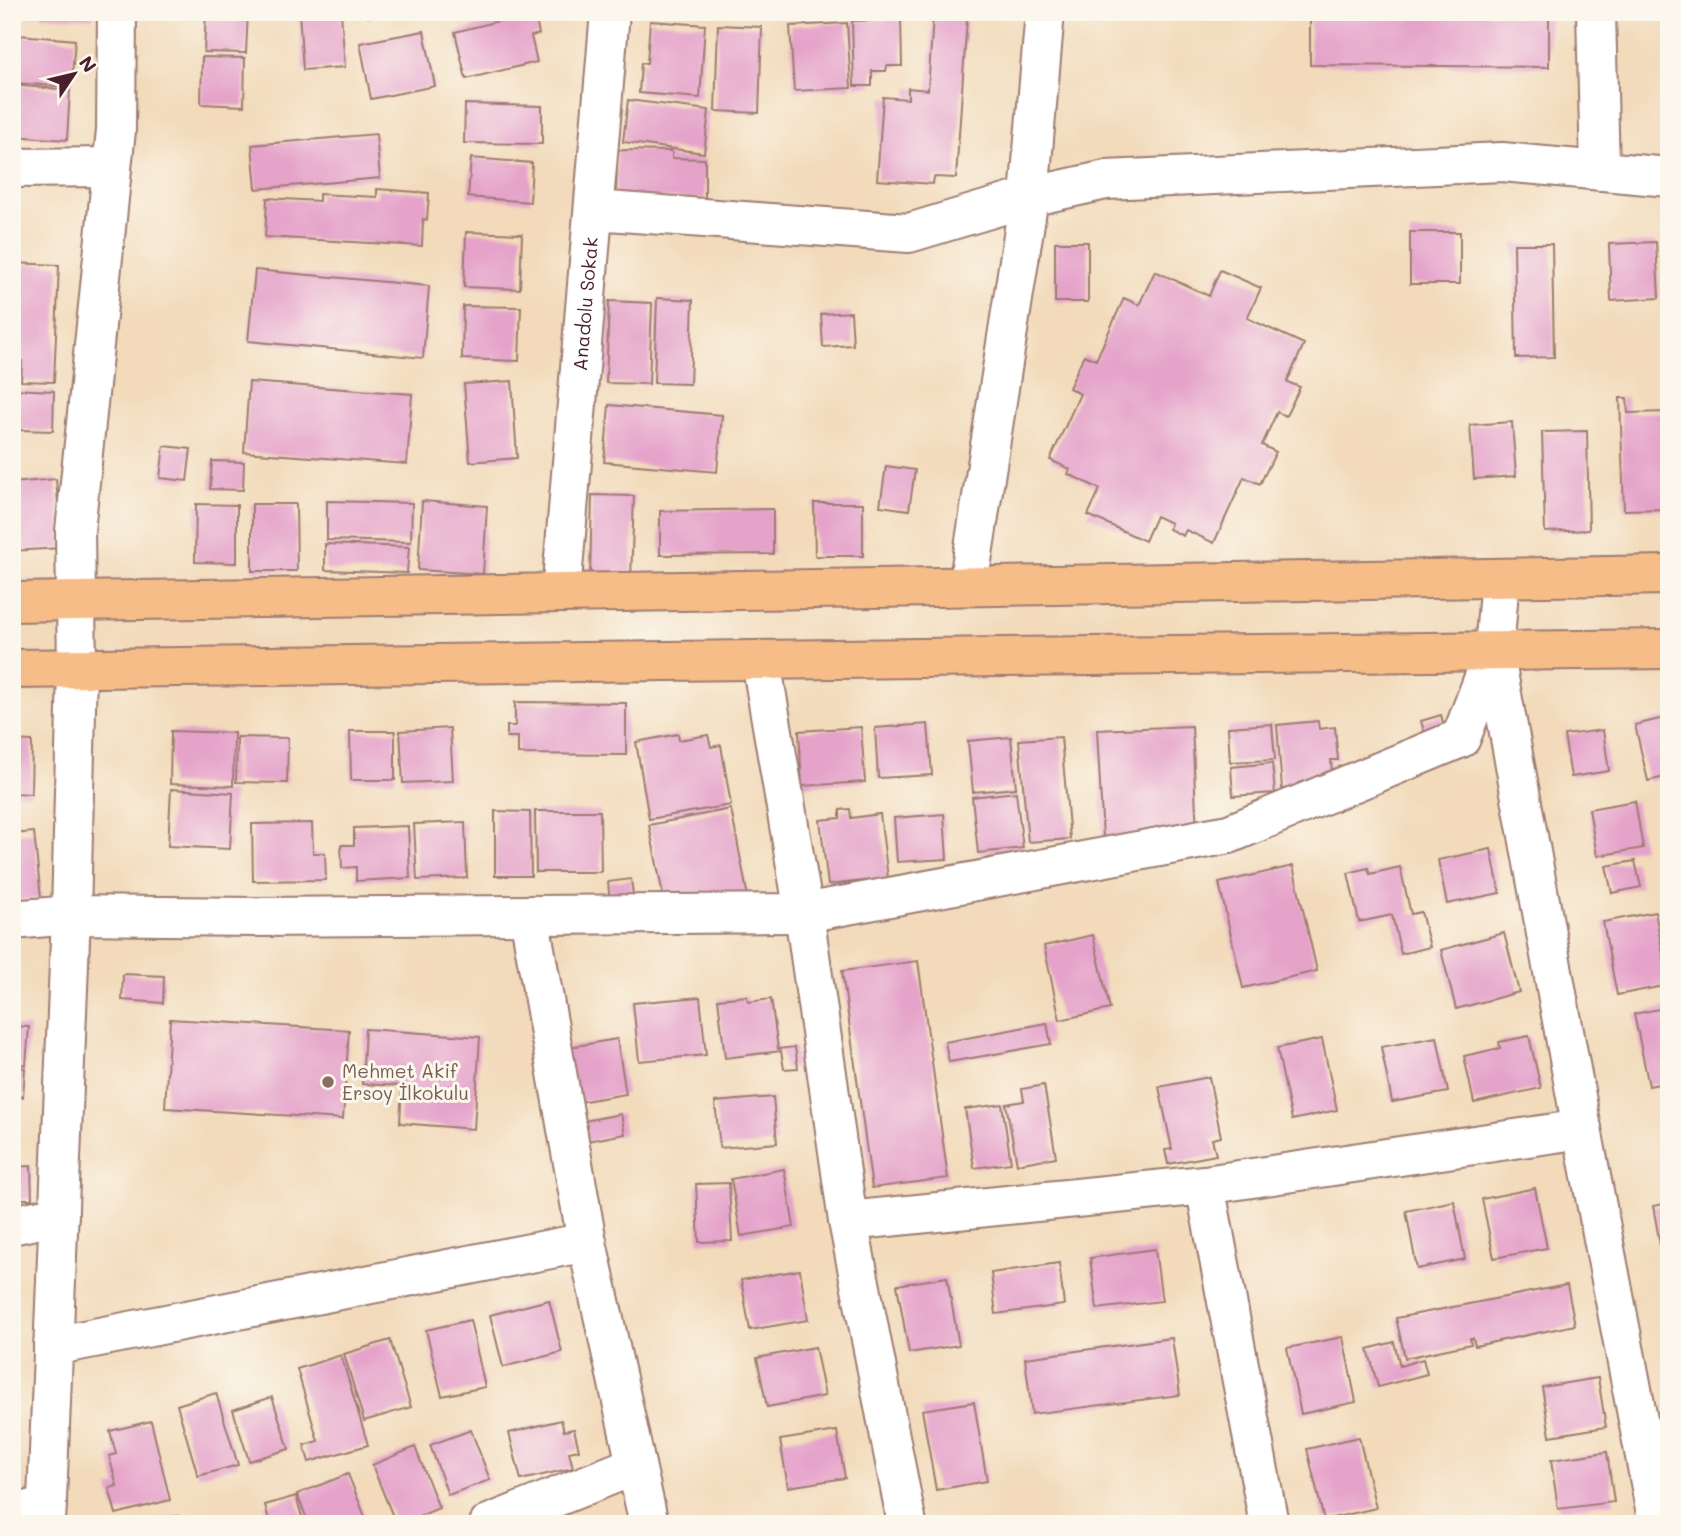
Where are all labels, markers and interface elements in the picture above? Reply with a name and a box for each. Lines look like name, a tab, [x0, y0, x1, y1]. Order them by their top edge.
north arrow	[38, 38, 108, 108]
text: N	[74, 51, 103, 77]
street label: Anadolu Sokak	[567, 236, 603, 372]
place label: Mehmet Akif Ersoy İlkokulu	[342, 1058, 469, 1105]
marker: Mehmet Akif Ersoy İlkokulu	[320, 1074, 336, 1090]

